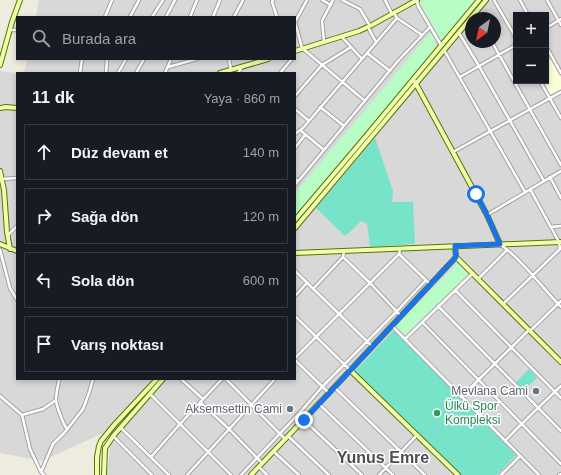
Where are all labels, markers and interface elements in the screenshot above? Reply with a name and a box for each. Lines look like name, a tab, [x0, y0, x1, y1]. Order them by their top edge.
north arrow	[465, 12, 501, 48]
map controls	[513, 12, 549, 84]
button: +	[513, 12, 549, 48]
search box	[16, 16, 296, 60]
icon: search	[30, 27, 52, 49]
text: Burada ara	[62, 30, 136, 47]
button: −	[513, 48, 549, 84]
text: 11 dk	[32, 88, 75, 107]
text: Yaya · 860 m	[204, 91, 280, 106]
icon: ahead	[33, 141, 55, 163]
text: Düz devam et	[71, 144, 168, 161]
text: 140 m	[243, 145, 279, 160]
route start	[467, 185, 485, 203]
icon: right	[33, 205, 55, 227]
text: Sağa dön	[71, 208, 139, 225]
text: 120 m	[243, 209, 279, 224]
icon: left	[33, 269, 55, 291]
text: Sola dön	[71, 272, 134, 289]
text: 600 m	[243, 273, 279, 288]
icon: arrive	[33, 333, 55, 355]
text: Varış noktası	[71, 336, 164, 353]
place label: Mevlana Cami	[451, 384, 528, 398]
marker: Mevlana Cami	[531, 386, 541, 396]
place label: Ülkü Spor Kompleksi	[445, 399, 500, 427]
place label: Aksemsettin Cami	[185, 402, 282, 416]
marker: Aksemsettin Cami	[285, 404, 295, 414]
marker: Ülkü Spor Kompleksi	[432, 408, 442, 418]
route end	[295, 411, 313, 429]
district label: Yunus Emre	[337, 449, 429, 466]

